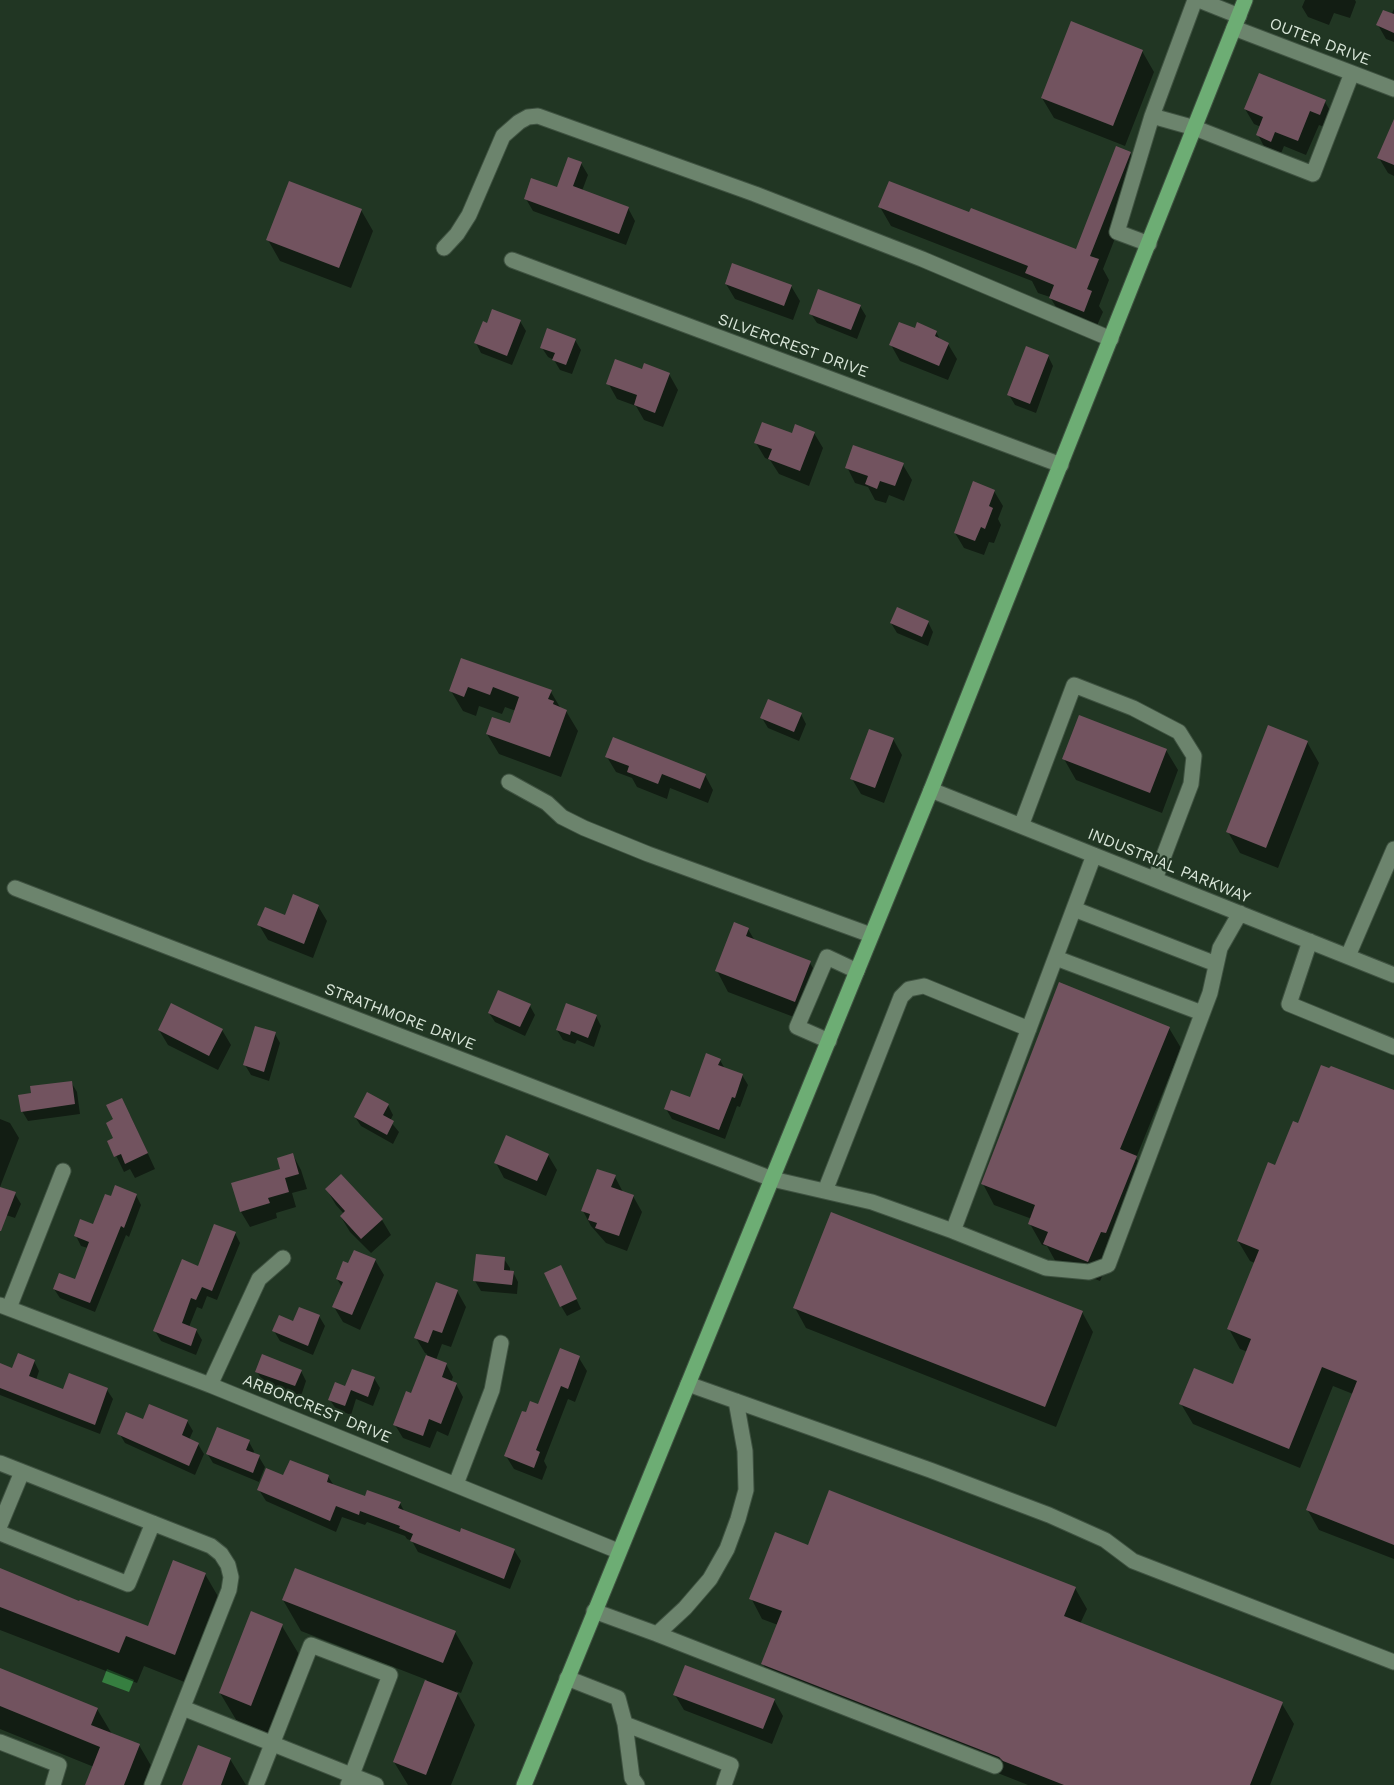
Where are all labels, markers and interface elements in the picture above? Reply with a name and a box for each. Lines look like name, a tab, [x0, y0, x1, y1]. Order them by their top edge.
street label: OUTER DRIVE	[1267, 14, 1373, 70]
street label: SILVERCREST DRIVE	[715, 310, 871, 382]
street label: INDUSTRIAL PARKWAY	[1085, 825, 1253, 907]
street label: STRATHMORE DRIVE	[322, 979, 478, 1055]
street label: ARBORCREST DRIVE	[240, 1370, 394, 1448]

